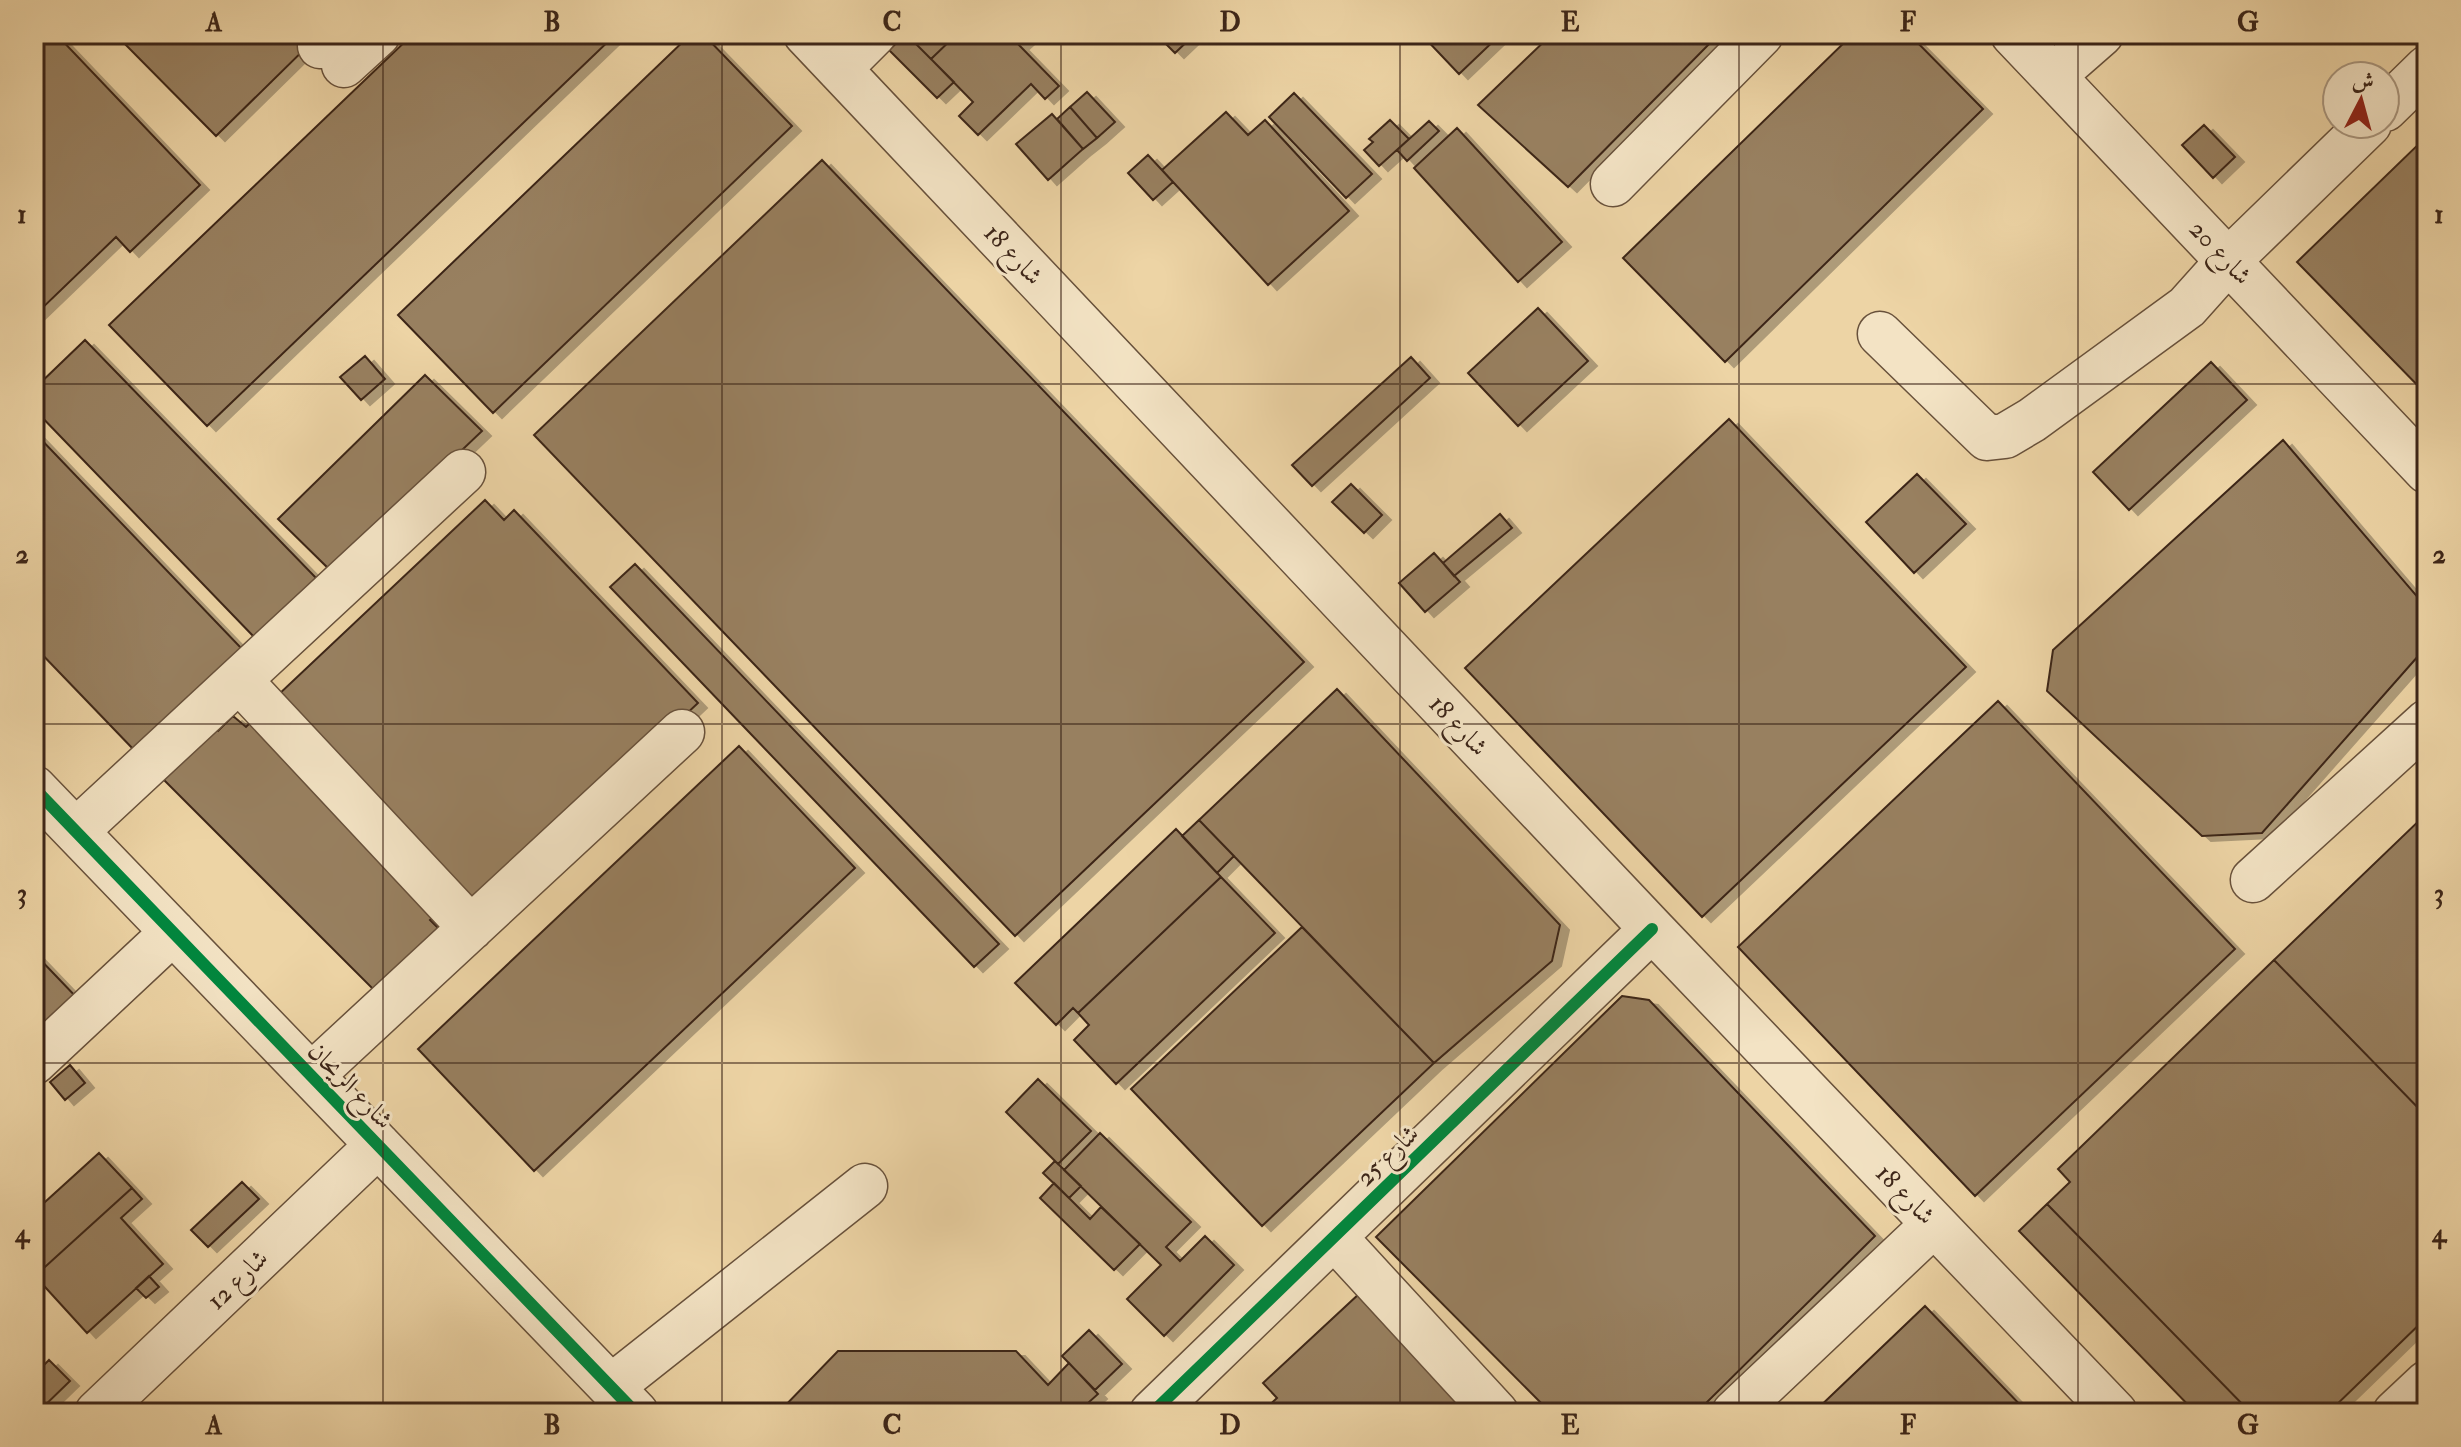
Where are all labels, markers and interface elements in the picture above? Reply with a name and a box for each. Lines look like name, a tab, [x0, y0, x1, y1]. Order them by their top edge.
text: A	[205, 7, 223, 39]
text: B	[543, 7, 561, 39]
text: C	[882, 7, 902, 39]
text: D	[1219, 7, 1241, 39]
text: E	[1561, 7, 1580, 39]
text: F	[1900, 7, 1917, 39]
text: G	[2237, 7, 2259, 39]
north arrow	[2321, 60, 2401, 140]
text: ش	[2351, 66, 2375, 96]
text: 1	[17, 199, 27, 231]
text: 1	[2434, 199, 2444, 231]
street label: شارع 20	[2179, 214, 2258, 295]
street label: شارع 18	[973, 217, 1050, 295]
text: 2	[15, 539, 29, 571]
text: 2	[2432, 539, 2446, 571]
street label: شارع 18	[1418, 688, 1495, 766]
text: 3	[17, 878, 27, 910]
text: 3	[2434, 878, 2444, 910]
street label: شارع الريحان	[297, 1035, 400, 1140]
street label: شارع 25	[1350, 1118, 1429, 1197]
street label: شارع 18	[1865, 1158, 1942, 1235]
text: 4	[14, 1218, 31, 1250]
text: 4	[2431, 1218, 2448, 1250]
street label: شارع 12	[200, 1243, 279, 1320]
text: A	[205, 1410, 223, 1442]
text: B	[543, 1410, 561, 1442]
text: C	[882, 1410, 902, 1442]
text: D	[1219, 1410, 1241, 1442]
text: E	[1561, 1410, 1580, 1442]
text: F	[1900, 1410, 1917, 1442]
text: G	[2237, 1410, 2259, 1442]

